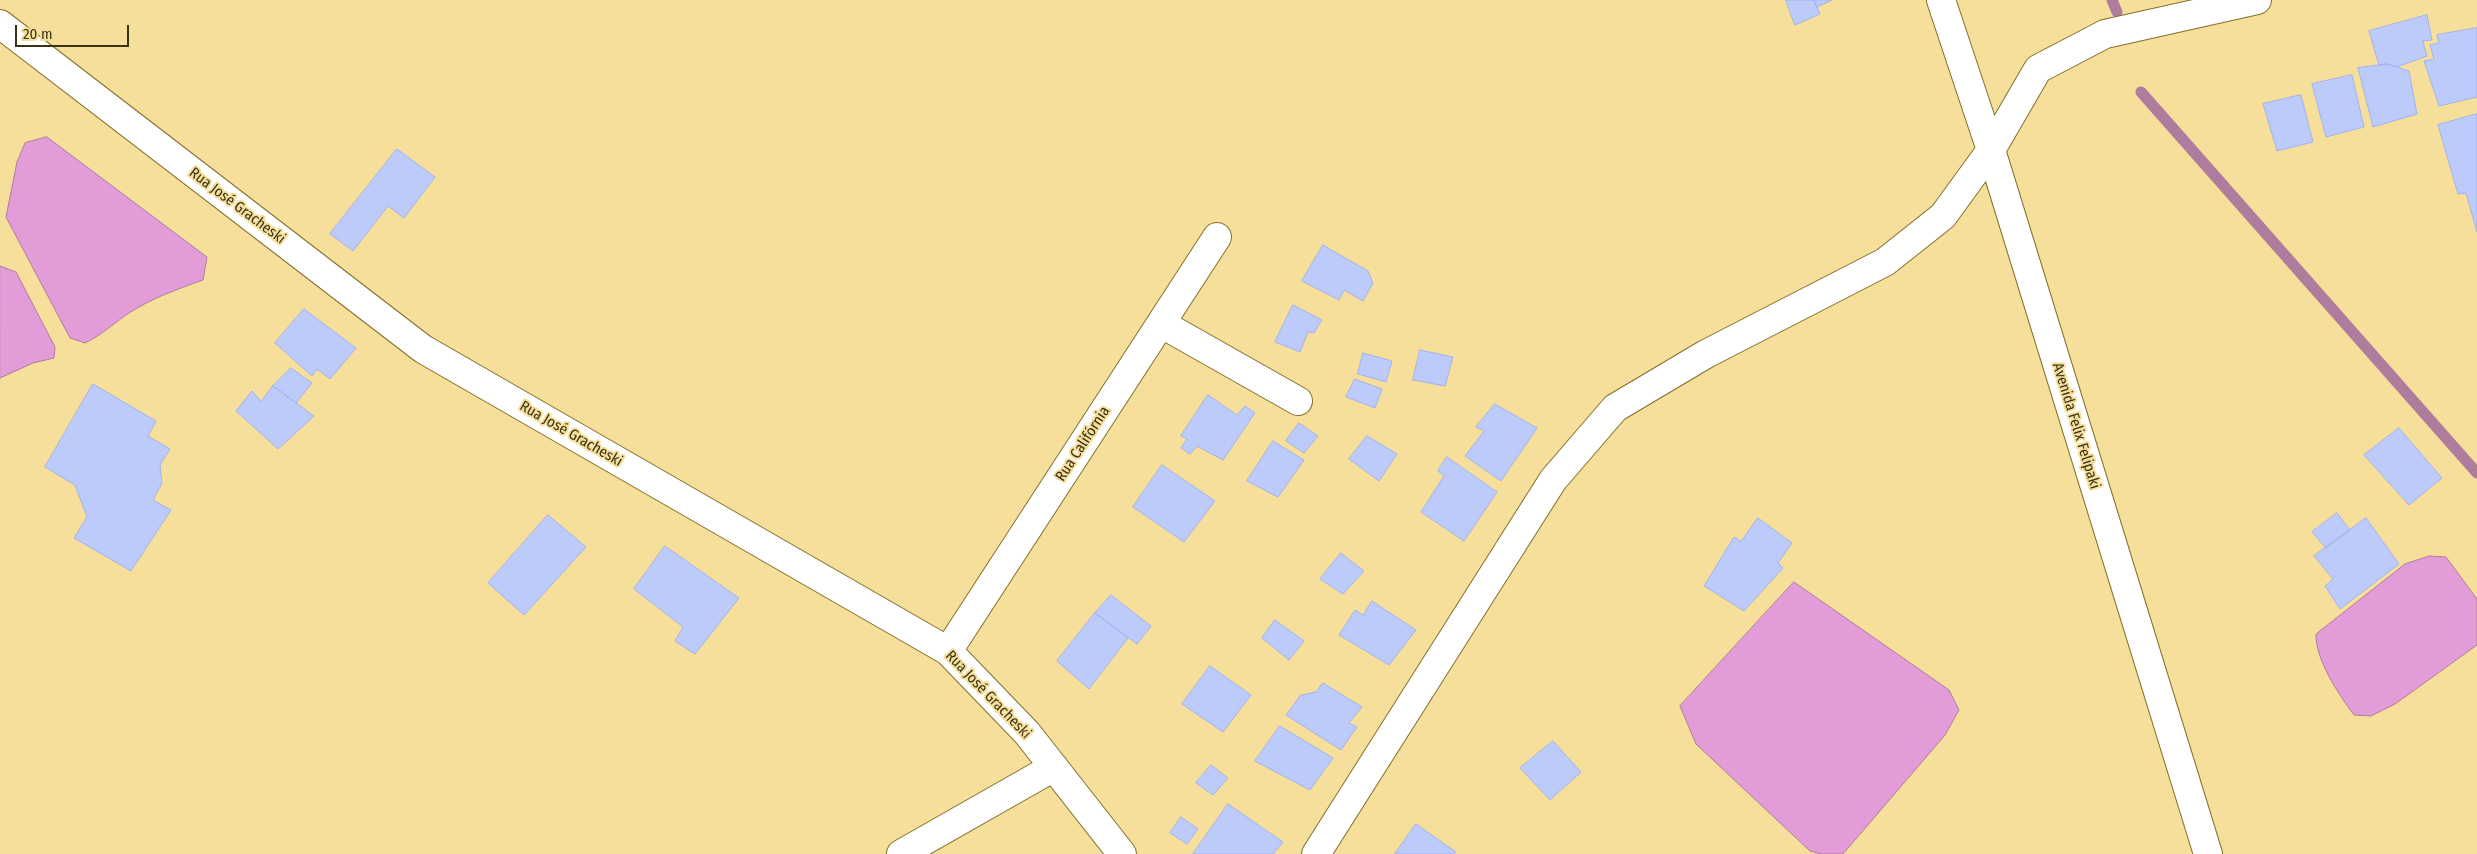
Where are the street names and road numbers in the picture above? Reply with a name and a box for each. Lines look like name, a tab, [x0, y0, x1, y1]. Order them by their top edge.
street label: Rua José Gracheski	[185, 164, 289, 248]
street label: Avenida Felix Felipaki	[2048, 361, 2104, 491]
street label: Rua José Gracheski	[516, 397, 626, 471]
street label: Rua Califórnia	[1052, 403, 1114, 485]
street label: Rua José Gracheski	[941, 647, 1035, 743]

